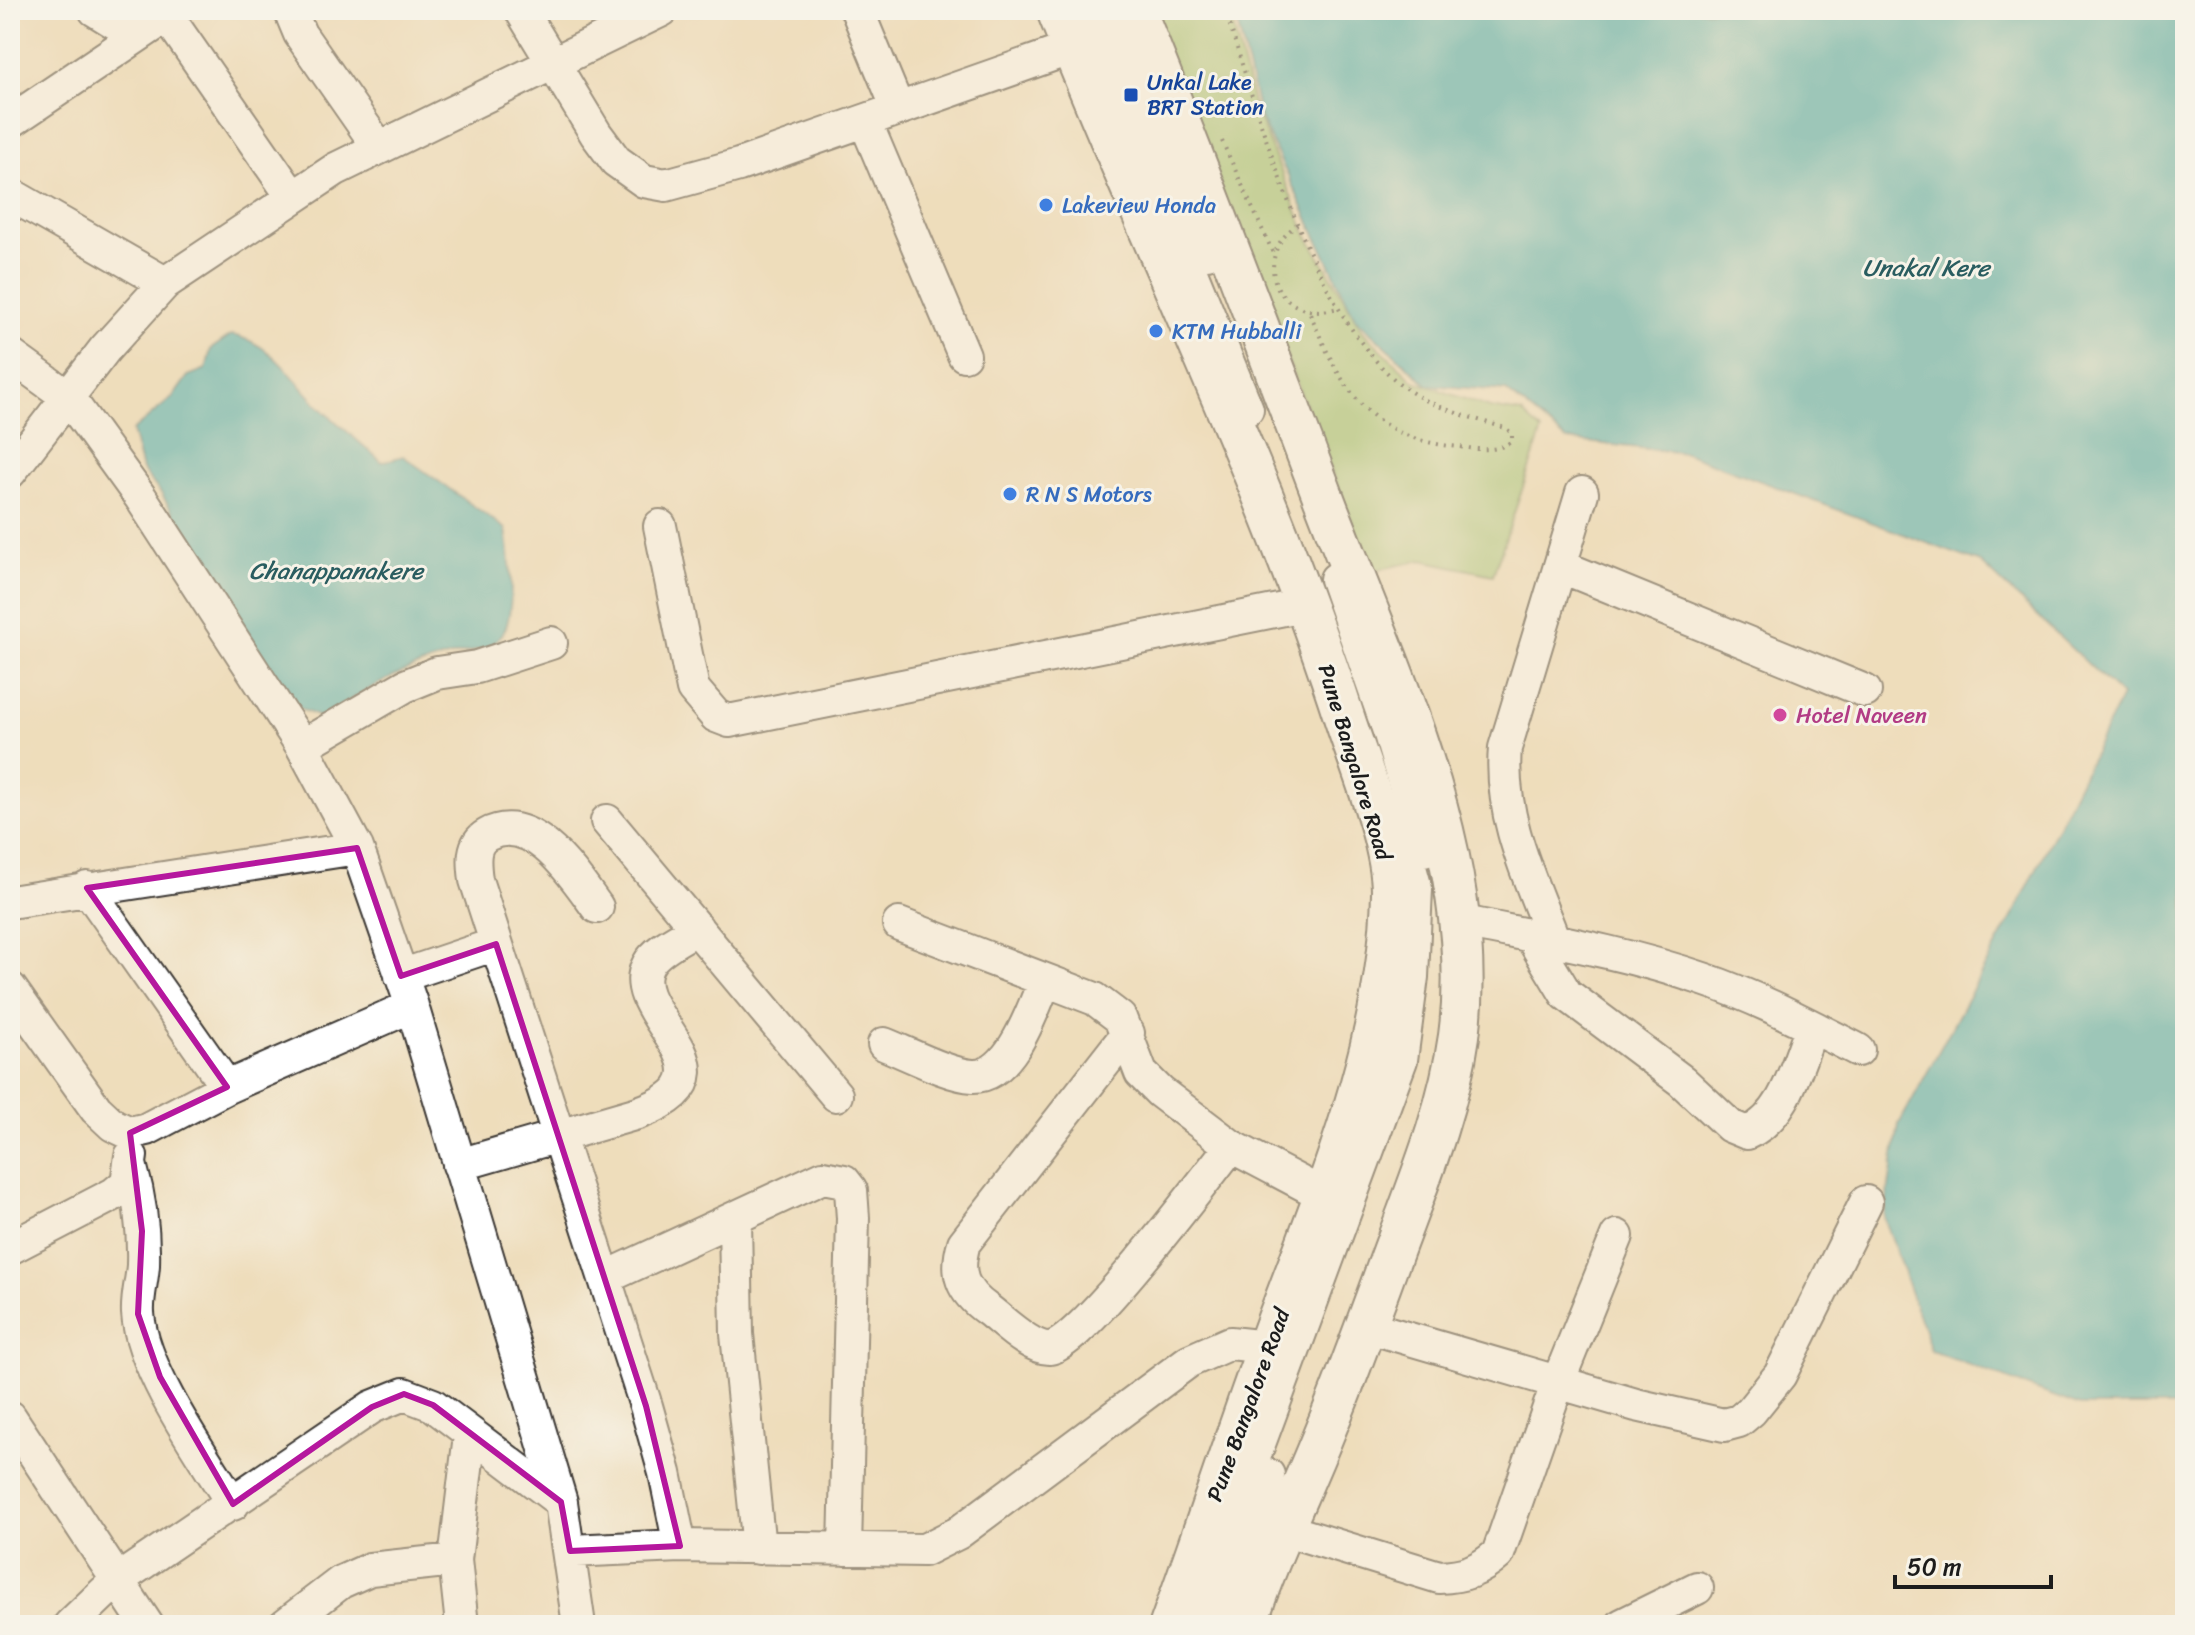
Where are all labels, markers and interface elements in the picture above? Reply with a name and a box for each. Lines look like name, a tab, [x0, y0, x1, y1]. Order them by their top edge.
place label: Unkal Lake BRT Station	[1147, 63, 1264, 127]
marker: Unkal Lake BRT Station	[1122, 86, 1140, 104]
place label: Lakeview Honda	[1062, 186, 1216, 225]
marker: Lakeview Honda	[1037, 196, 1055, 214]
water label: Unakal Kere	[1862, 247, 1992, 289]
place label: KTM Hubballi	[1172, 312, 1302, 351]
marker: KTM Hubballi	[1147, 322, 1165, 340]
place label: R N S Motors	[1026, 475, 1152, 514]
marker: R N S Motors	[1001, 485, 1019, 503]
water label: Chanappanakere	[249, 550, 425, 592]
street label: Pune Bangalore Road	[1307, 659, 1404, 866]
place label: Hotel Naveen	[1796, 696, 1927, 735]
marker: Hotel Naveen	[1771, 706, 1789, 724]
street label: Pune Bangalore Road	[1195, 1302, 1302, 1507]
scale bar	[1895, 1539, 2051, 1589]
text: 50 m	[1907, 1546, 1962, 1588]

